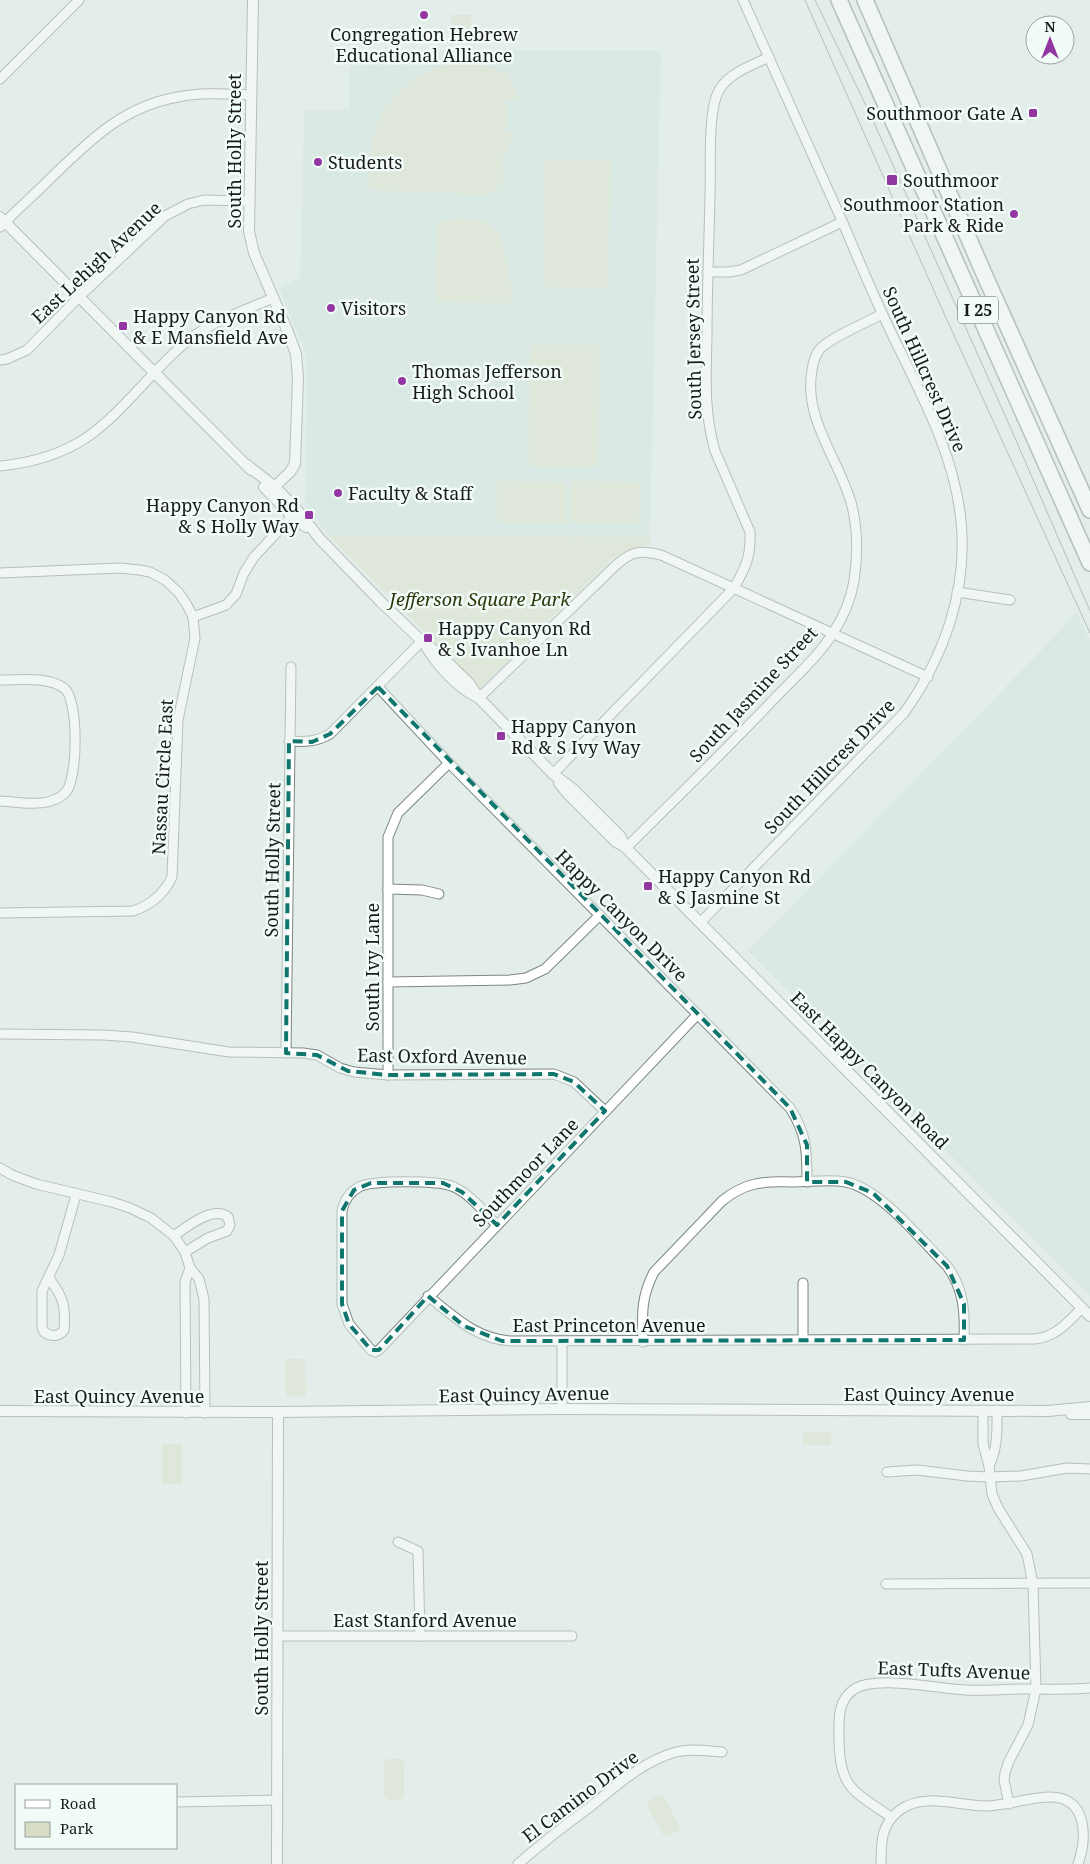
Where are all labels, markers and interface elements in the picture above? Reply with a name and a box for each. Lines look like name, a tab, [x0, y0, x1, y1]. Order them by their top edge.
marker: Congregation Hebrew Educational Alliance	[418, 9, 430, 21]
north arrow	[1025, 15, 1075, 65]
text: N	[1044, 17, 1056, 36]
place label: Congregation Hebrew Educational Alliance	[330, 22, 518, 67]
street label: South Holly Street	[222, 74, 246, 228]
place label: Southmoor Gate A	[866, 101, 1023, 125]
marker: Southmoor Gate A	[1027, 107, 1039, 119]
place label: Students	[328, 150, 402, 174]
marker: Students	[312, 156, 324, 168]
place label: Southmoor	[903, 168, 999, 192]
marker: Southmoor	[885, 173, 899, 187]
place label: Southmoor Station Park & Ride	[843, 192, 1004, 237]
street label: East Lehigh Avenue	[26, 196, 166, 328]
marker: Southmoor Station Park & Ride	[1008, 208, 1020, 220]
street label: South Jersey Street	[680, 258, 706, 420]
street label: South Hillcrest Drive	[878, 282, 972, 456]
place label: Visitors	[341, 296, 406, 320]
road number: I 25	[958, 296, 998, 324]
marker: Visitors	[325, 302, 337, 314]
place label: Happy Canyon Rd & E Mansfield Ave	[133, 304, 288, 349]
marker: Happy Canyon Rd & E Mansfield Ave	[117, 320, 129, 332]
place label: Thomas Jefferson High School	[412, 359, 562, 404]
marker: Thomas Jefferson High School	[396, 375, 408, 387]
place label: Faculty & Staff	[348, 481, 473, 505]
marker: Faculty & Staff	[332, 487, 344, 499]
place label: Happy Canyon Rd & S Holly Way	[146, 493, 300, 538]
marker: Happy Canyon Rd & S Holly Way	[303, 509, 315, 521]
park label: Jefferson Square Park	[387, 587, 571, 611]
place label: Happy Canyon Rd & S Ivanhoe Ln	[438, 616, 591, 661]
street label: South Jasmine Street	[684, 621, 822, 767]
marker: Happy Canyon Rd & S Ivanhoe Ln	[422, 632, 434, 644]
street label: South Hillcrest Drive	[758, 693, 900, 839]
street label: Nassau Circle East	[146, 698, 178, 856]
place label: Happy Canyon Rd & S Ivy Way	[511, 714, 641, 759]
marker: Happy Canyon Rd & S Ivy Way	[495, 730, 507, 742]
street label: South Holly Street	[259, 782, 285, 938]
street label: Happy Canyon Drive	[551, 844, 693, 986]
place label: Happy Canyon Rd & S Jasmine St	[658, 864, 811, 909]
marker: Happy Canyon Rd & S Jasmine St	[642, 880, 654, 892]
street label: South Ivy Lane	[360, 903, 384, 1031]
street label: East Happy Canyon Road	[786, 986, 954, 1154]
street label: East Oxford Avenue	[357, 1043, 527, 1069]
street label: Southmoor Lane	[467, 1112, 583, 1232]
street label: East Princeton Avenue	[512, 1313, 706, 1337]
street label: East Quincy Avenue	[438, 1381, 610, 1407]
street label: East Quincy Avenue	[844, 1382, 1014, 1406]
street label: East Quincy Avenue	[34, 1384, 204, 1408]
street label: South Holly Street	[249, 1561, 273, 1715]
street label: East Stanford Avenue	[333, 1608, 517, 1632]
street label: East Tufts Avenue	[877, 1655, 1031, 1685]
street label: El Camino Drive	[517, 1744, 643, 1848]
legend	[15, 1784, 178, 1849]
text: Road	[60, 1793, 96, 1813]
text: Park	[60, 1818, 94, 1838]

